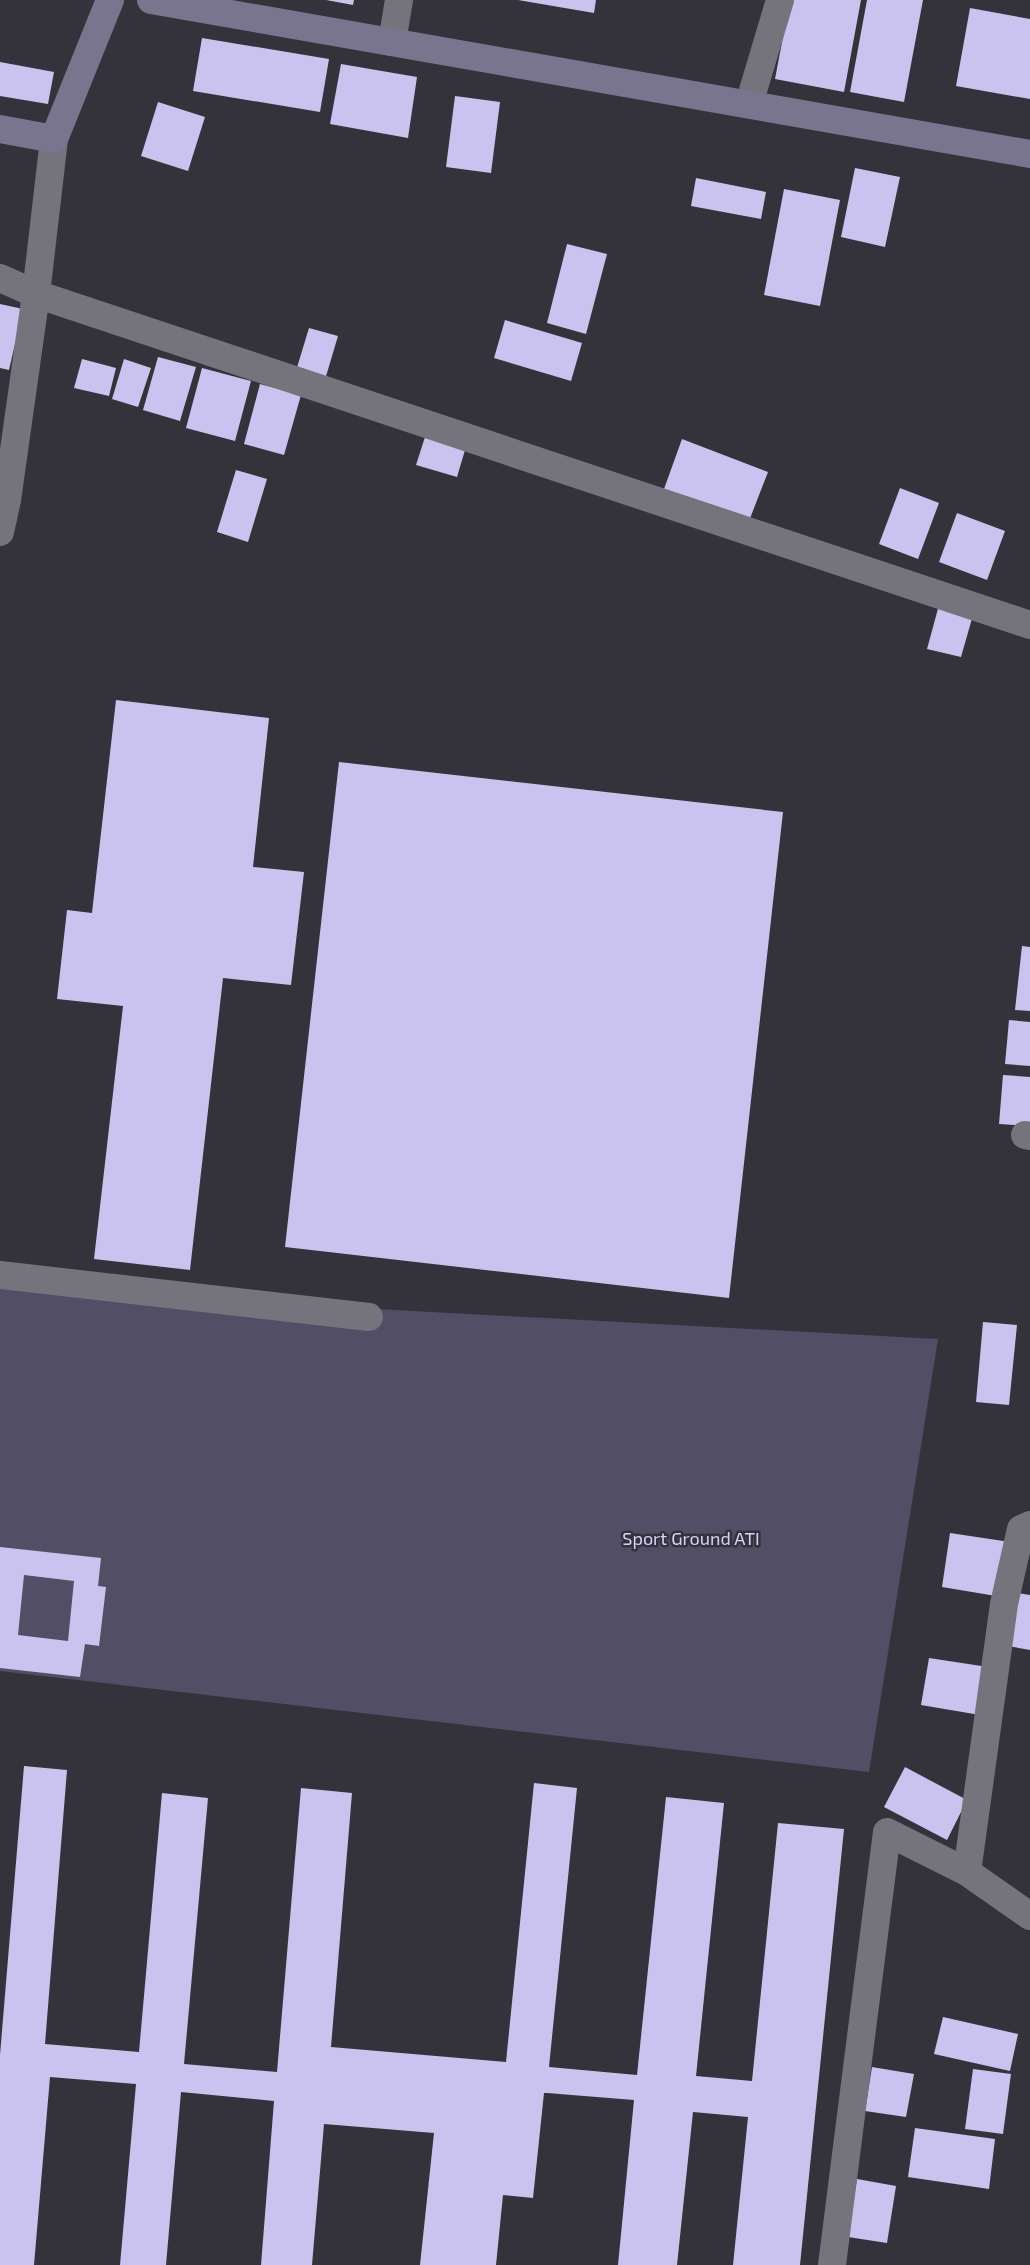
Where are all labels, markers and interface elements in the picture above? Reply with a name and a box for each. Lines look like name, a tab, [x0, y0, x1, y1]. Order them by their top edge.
park label: Sport Ground ATI	[622, 1527, 760, 1549]

